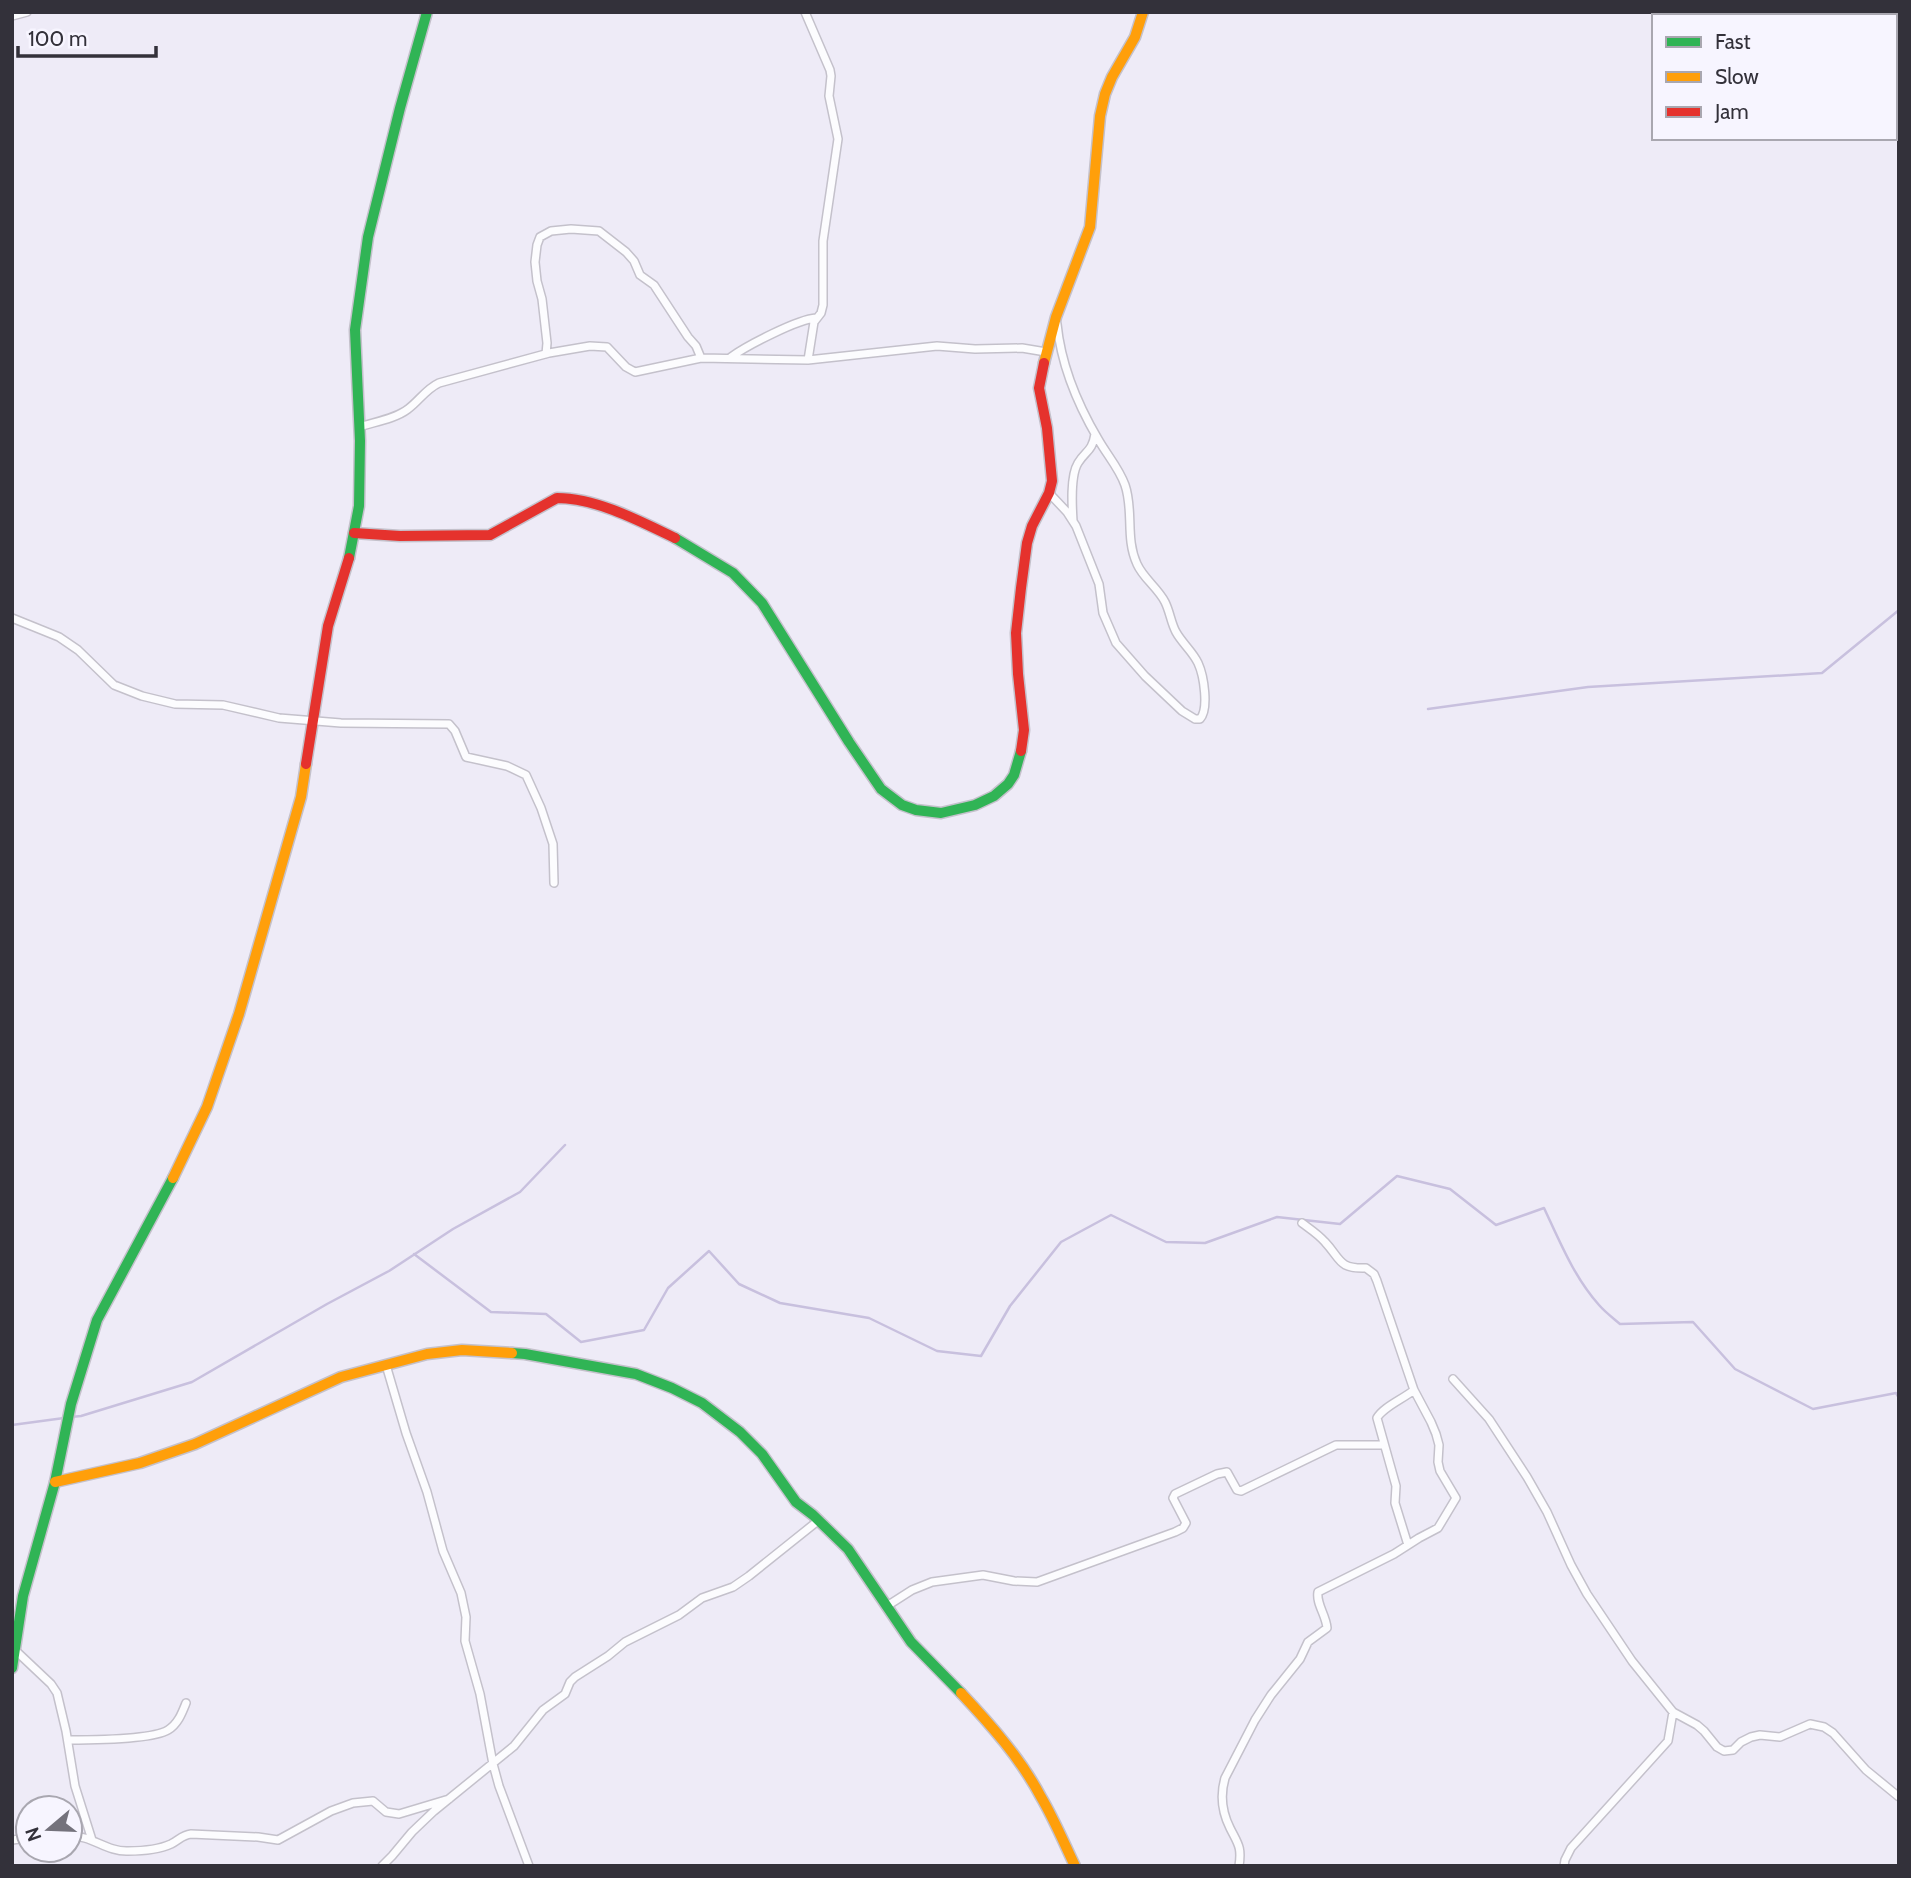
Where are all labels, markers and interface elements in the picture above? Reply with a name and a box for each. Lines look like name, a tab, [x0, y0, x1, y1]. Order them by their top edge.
scale bar	[18, 14, 156, 58]
legend	[1652, 14, 1897, 140]
text: 100 m	[28, 26, 87, 51]
text: Fast	[1715, 29, 1751, 54]
text: Slow	[1715, 64, 1759, 89]
text: Jam	[1714, 99, 1749, 124]
north arrow	[14, 1794, 84, 1864]
text: N	[20, 1824, 46, 1844]

